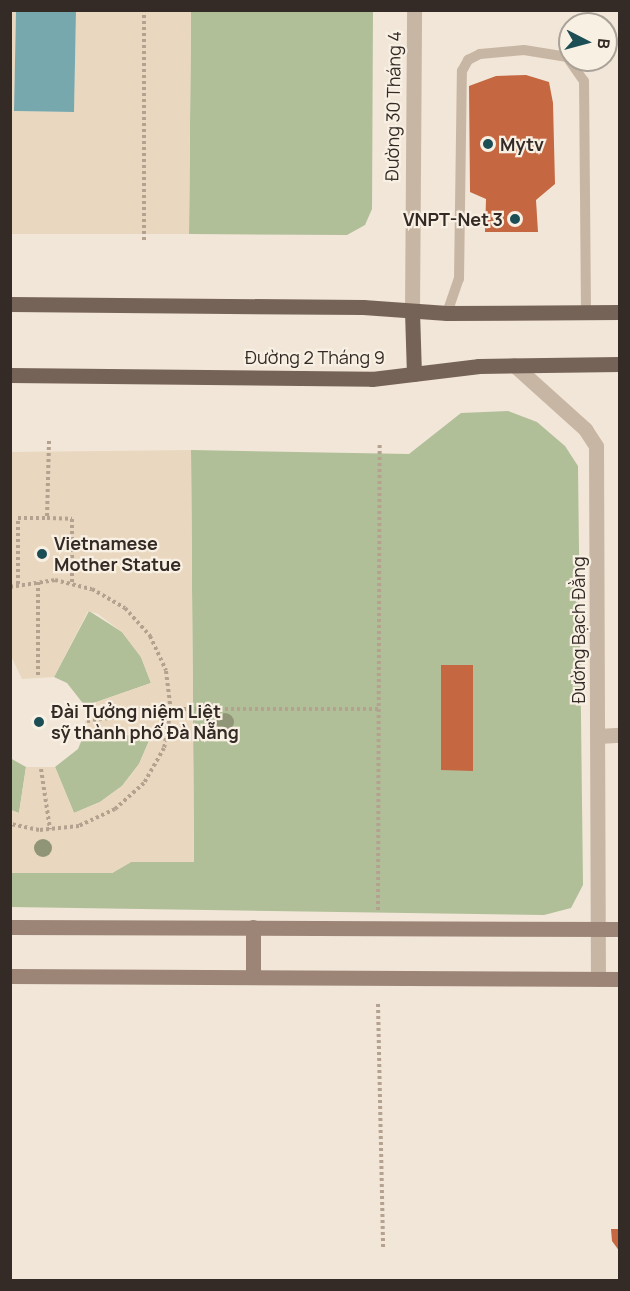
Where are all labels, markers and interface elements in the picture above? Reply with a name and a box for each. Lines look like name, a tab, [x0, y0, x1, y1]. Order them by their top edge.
north arrow	[558, 12, 618, 72]
street label: Đường 30 Tháng 4	[381, 31, 405, 181]
text: B	[592, 37, 615, 50]
place label: Mytv	[500, 133, 544, 155]
marker: Mytv	[481, 137, 495, 151]
place label: VNPT-Net 3	[403, 208, 503, 230]
marker: VNPT-Net 3	[508, 212, 522, 226]
street label: Đường 2 Tháng 9	[245, 346, 385, 368]
place label: Vietnamese Mother Statue	[54, 533, 181, 576]
marker: Vietnamese Mother Statue	[35, 547, 49, 561]
street label: Đường Bạch Đằng	[567, 556, 589, 704]
place label: Đài Tưởng niệm Liệt sỹ thành phố Đà Nẵng	[51, 701, 239, 744]
marker: Đài Tưởng niệm Liệt sỹ thành phố Đà Nẵng	[32, 715, 46, 729]

